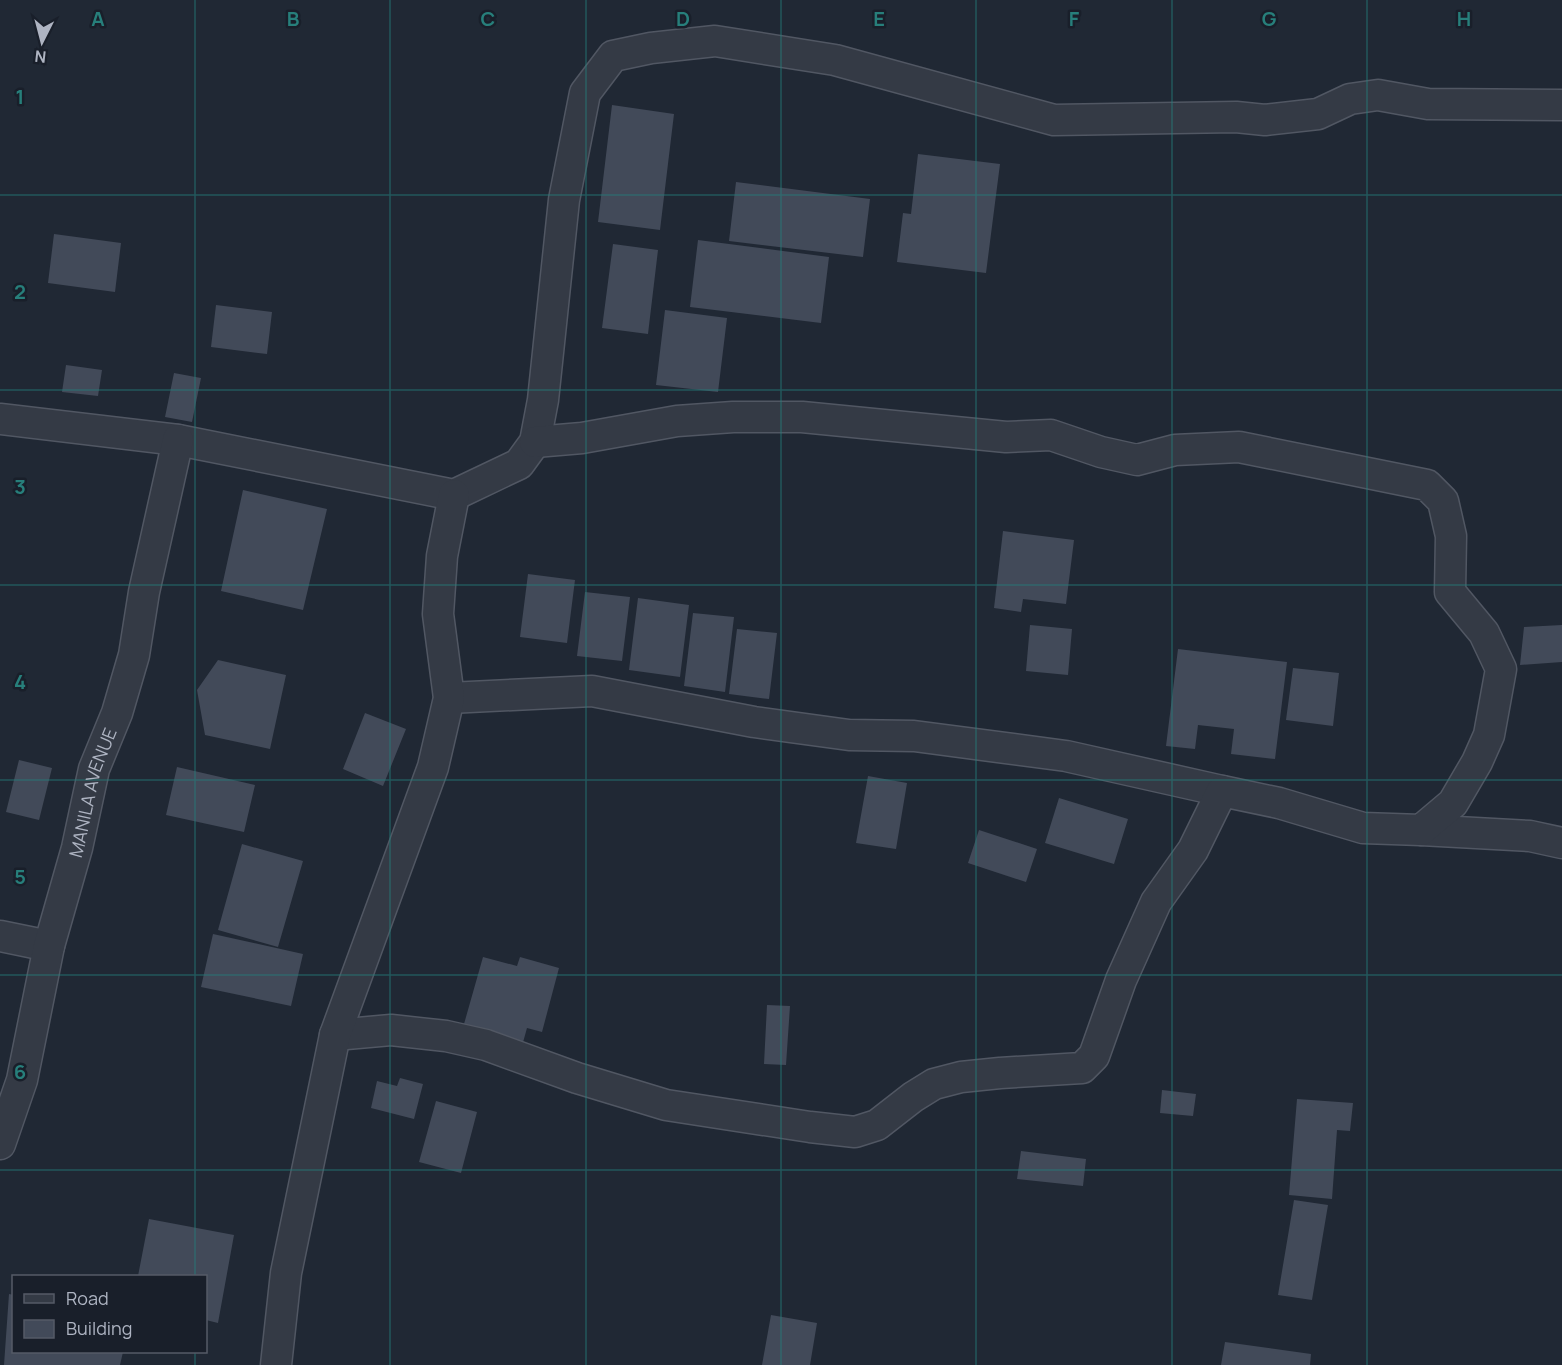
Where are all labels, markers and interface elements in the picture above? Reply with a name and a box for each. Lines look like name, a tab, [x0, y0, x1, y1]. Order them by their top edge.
text: A	[91, 5, 105, 32]
text: B	[287, 5, 300, 32]
text: C	[481, 5, 495, 32]
text: D	[676, 5, 690, 32]
text: E	[873, 5, 885, 32]
text: F	[1069, 5, 1080, 32]
text: G	[1262, 5, 1277, 32]
text: H	[1457, 5, 1471, 32]
north arrow	[12, 12, 72, 72]
text: N	[34, 45, 47, 68]
text: 1	[16, 83, 24, 110]
text: 2	[14, 278, 26, 305]
text: 3	[14, 473, 26, 500]
text: 4	[14, 668, 26, 695]
street label: MANILA AVENUE	[63, 724, 122, 860]
text: 5	[14, 863, 26, 890]
text: 6	[14, 1058, 26, 1085]
legend	[12, 1275, 207, 1353]
text: Road	[66, 1286, 109, 1310]
text: Building	[66, 1316, 132, 1340]

